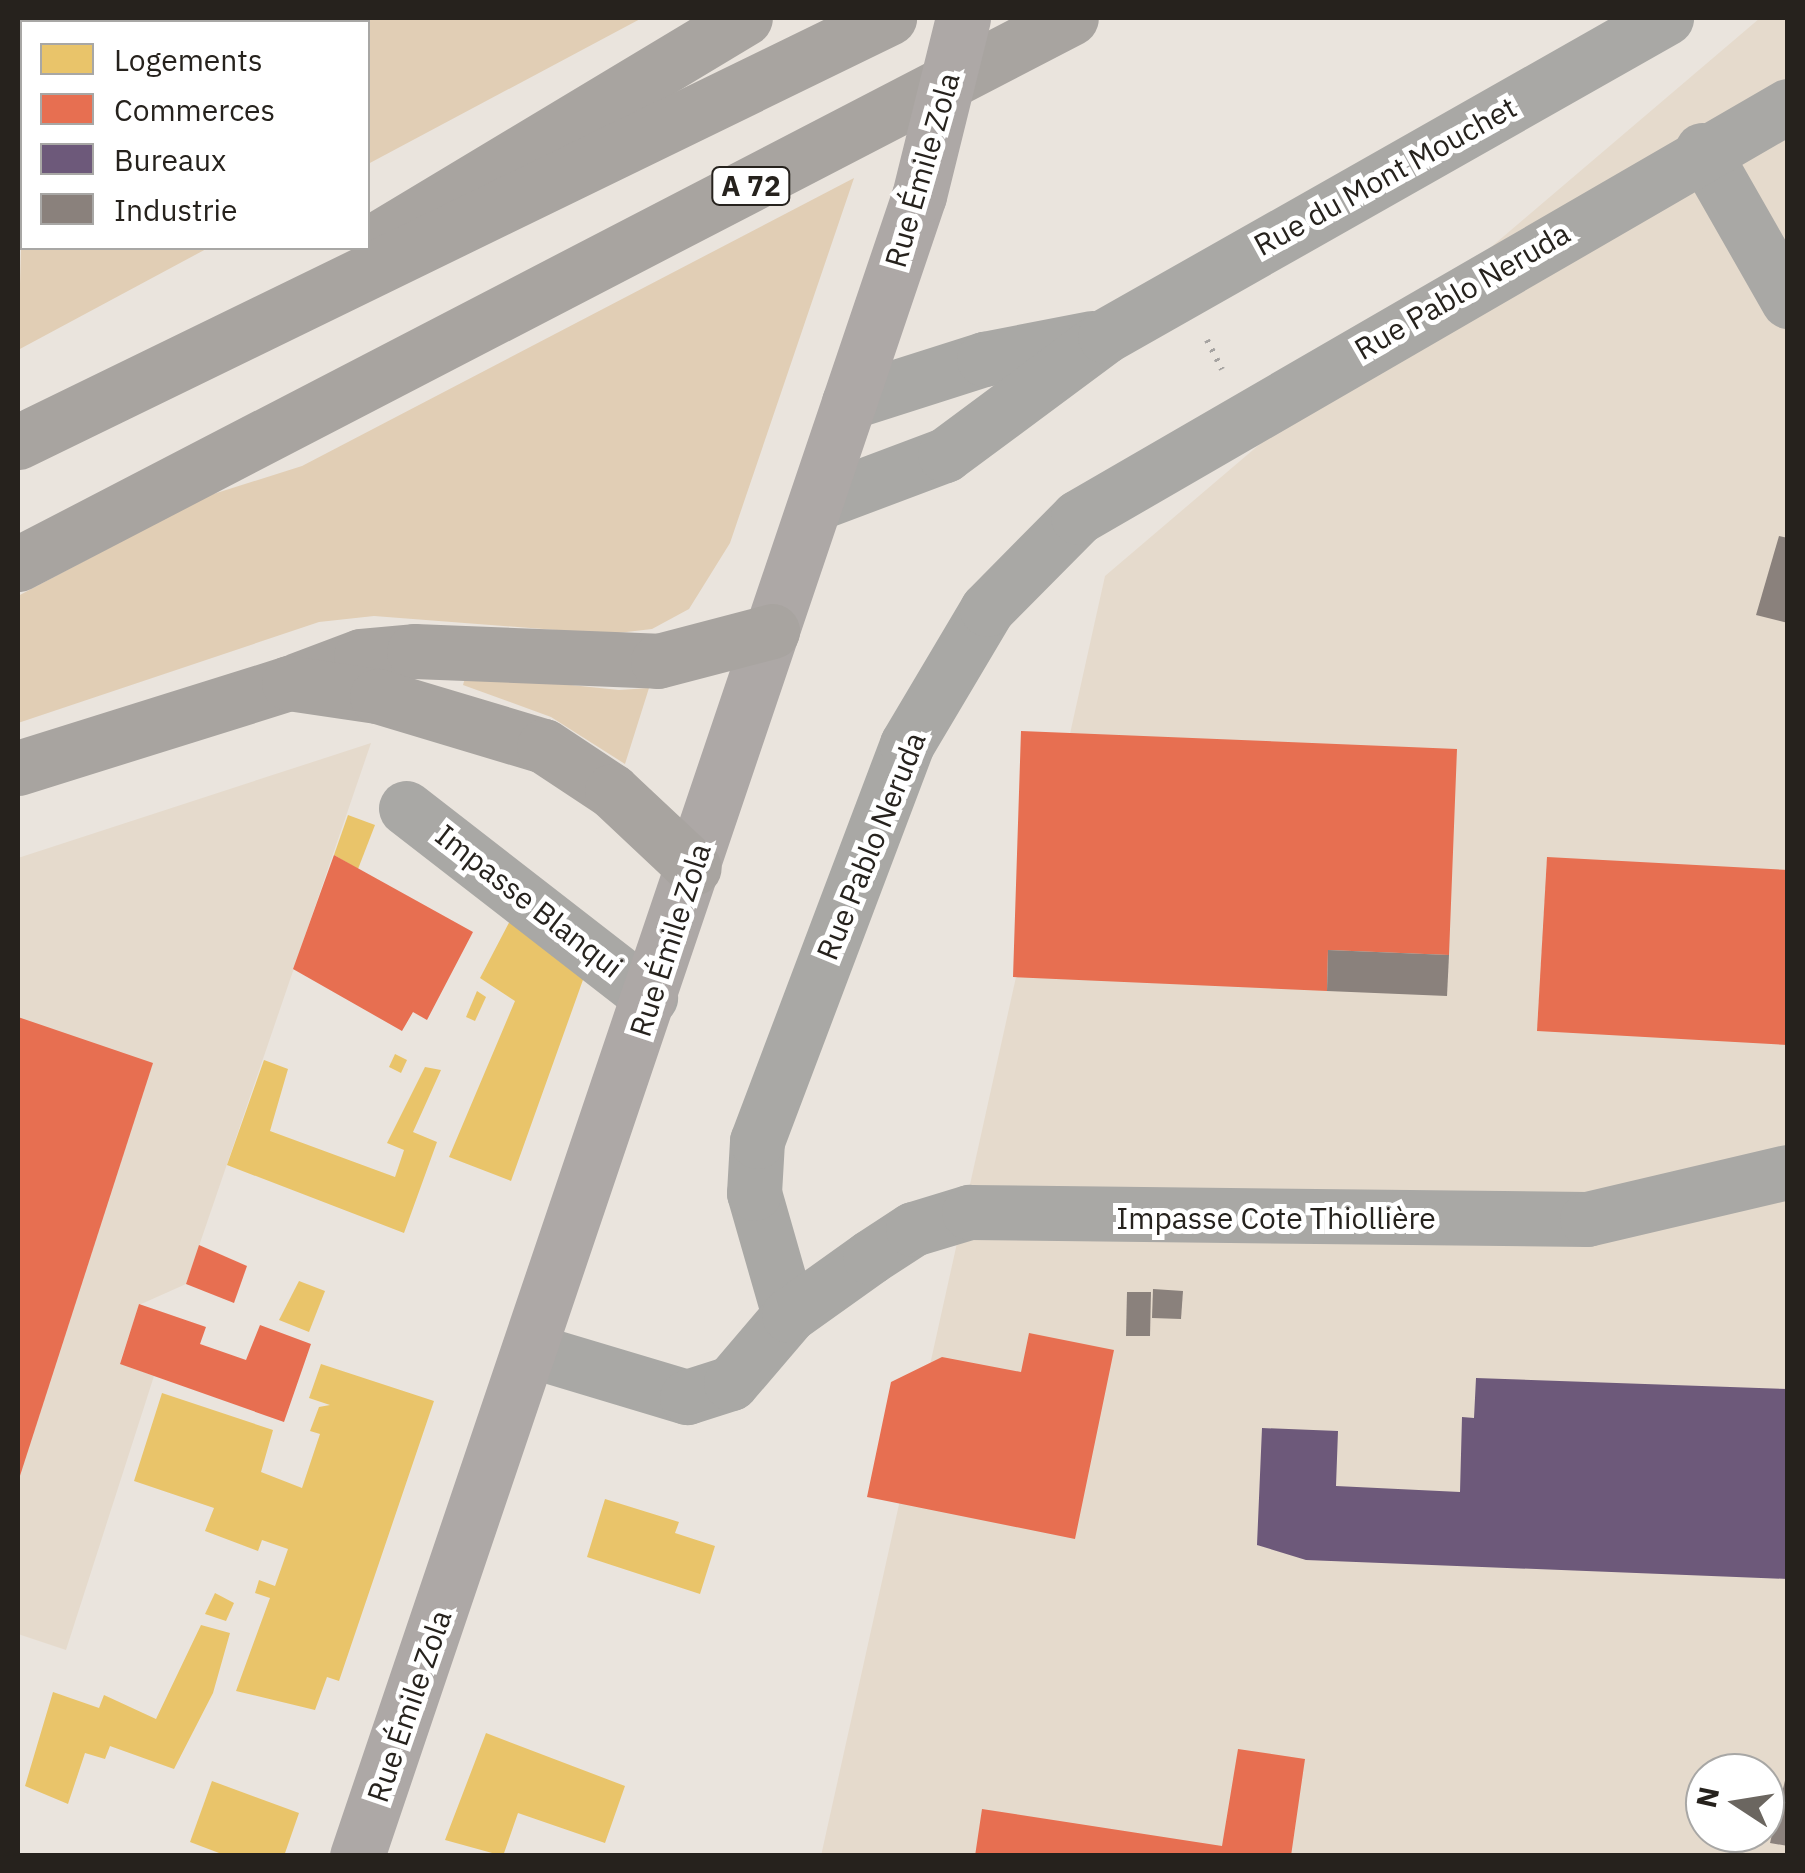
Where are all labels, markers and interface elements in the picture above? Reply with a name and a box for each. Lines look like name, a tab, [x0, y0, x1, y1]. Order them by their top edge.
legend	[20, 20, 370, 250]
text: Logements	[114, 40, 263, 79]
street label: Rue Émile Zola	[877, 68, 967, 272]
street label: Rue du Mont Mouchet	[1248, 89, 1522, 263]
text: Commerces	[114, 90, 275, 129]
text: Bureaux	[114, 140, 226, 179]
road number: A 72	[711, 163, 791, 209]
text: Industrie	[114, 190, 237, 229]
street label: Rue Pablo Neruda	[1348, 215, 1576, 367]
street label: Rue Pablo Neruda	[809, 727, 933, 965]
street label: Impasse Blanqui	[428, 817, 630, 985]
street label: Rue Émile Zola	[622, 839, 718, 1041]
street label: Impasse Cote Thiollière	[1116, 1200, 1436, 1236]
street label: Rue Émile Zola	[359, 1605, 459, 1807]
north arrow	[1685, 1753, 1785, 1853]
text: N	[1687, 1783, 1727, 1811]

